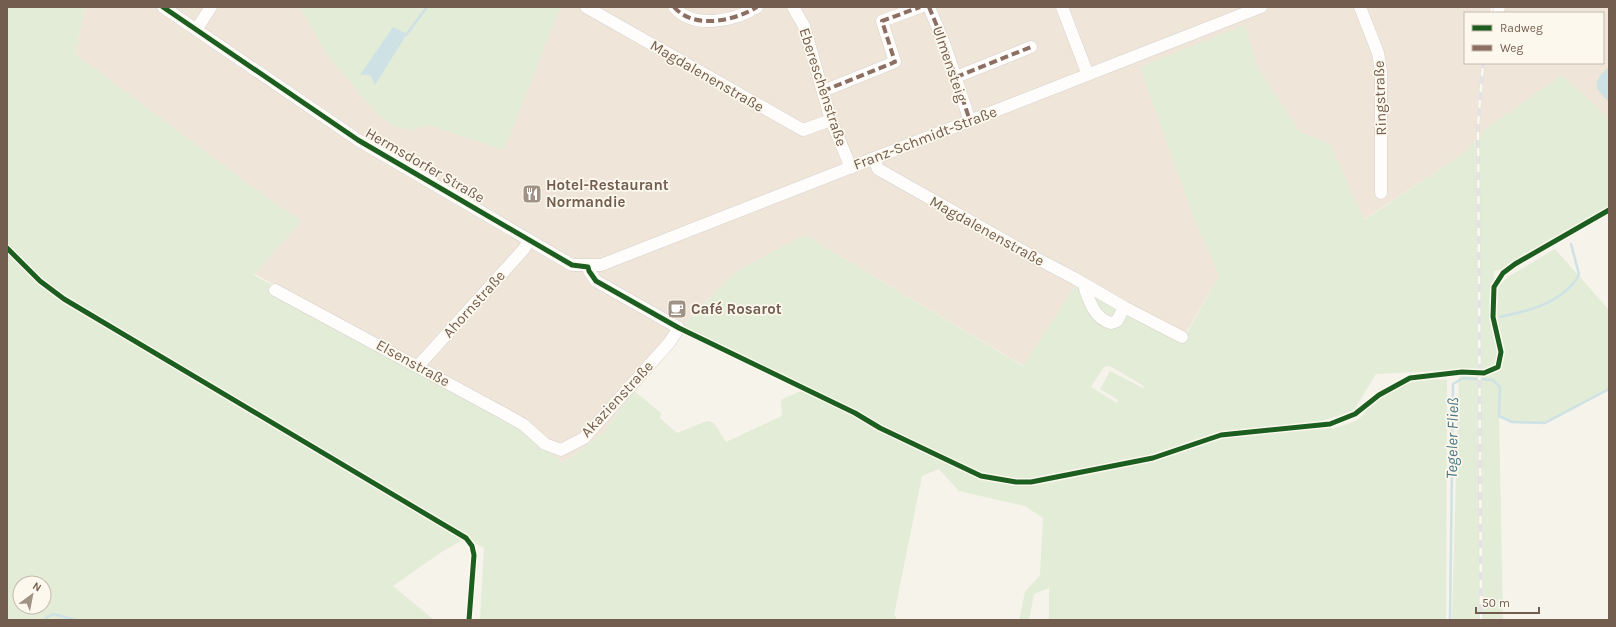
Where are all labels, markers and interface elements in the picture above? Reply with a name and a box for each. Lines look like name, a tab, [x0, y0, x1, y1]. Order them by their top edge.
legend	[1464, 12, 1604, 64]
text: Radweg	[1500, 21, 1543, 35]
street label: Ulmensteig	[929, 24, 972, 105]
street label: Ebereschenstraße	[795, 25, 851, 149]
street label: Magdalenenstraße	[647, 36, 767, 116]
text: Weg	[1500, 41, 1524, 55]
street label: Ringstraße	[1370, 60, 1390, 136]
street label: Franz-Schmidt-Straße	[851, 102, 999, 174]
street label: Hermsdorfer Straße	[362, 124, 488, 206]
place label: Hotel-Restaurant Normandie	[546, 176, 669, 211]
restaurant icon: Hotel-Restaurant Normandie	[521, 183, 543, 205]
street label: Magdalenenstraße	[926, 192, 1048, 270]
street label: Ahornstraße	[439, 267, 509, 341]
cafe icon: Café Rosarot	[666, 298, 688, 320]
place label: Café Rosarot	[691, 300, 782, 318]
street label: Elsenstraße	[373, 335, 453, 391]
street label: Akazienstraße	[577, 357, 657, 441]
water label: Tegeler Fließ	[1442, 397, 1462, 479]
north arrow	[12, 575, 52, 615]
text: N	[30, 579, 44, 595]
scale bar	[1476, 589, 1539, 615]
text: 50 m	[1482, 596, 1510, 610]

